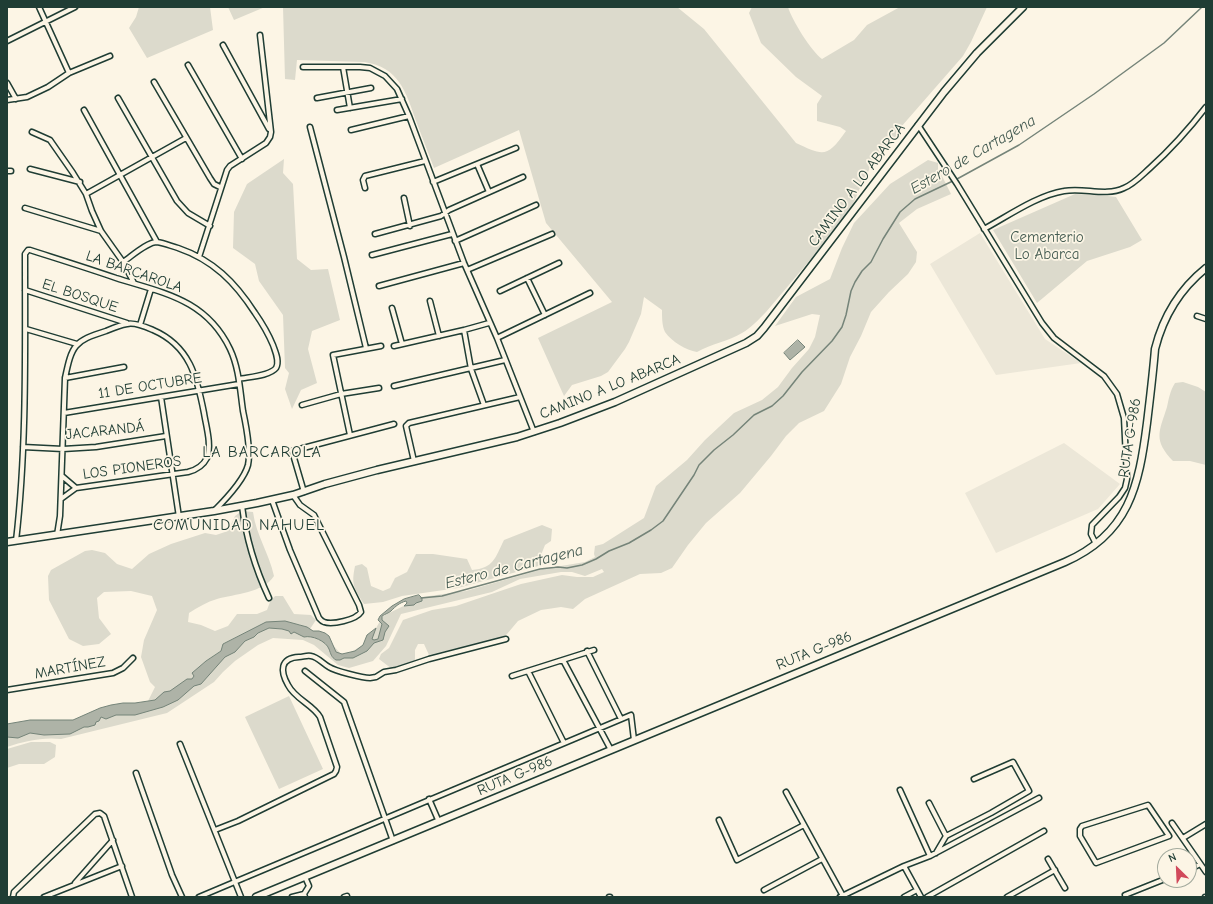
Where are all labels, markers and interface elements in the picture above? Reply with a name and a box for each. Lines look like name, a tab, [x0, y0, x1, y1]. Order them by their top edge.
water label: Estero de Cartagena	[907, 111, 1039, 199]
street label: CAMINO A LO ABARCA	[805, 120, 909, 250]
park label: Cementerio Lo Abarca	[1010, 229, 1084, 264]
street label: LA BARCAROLA	[83, 247, 185, 297]
street label: EL BOSQUE	[40, 275, 120, 317]
street label: CAMINO A LO ABARCA	[537, 351, 683, 423]
street label: 11 DE OCTUBRE	[97, 369, 203, 403]
street label: RUTA G-986	[1115, 397, 1145, 479]
street label: JACARANDÁ	[65, 418, 145, 444]
district label: LA BARCAROLA	[202, 442, 322, 462]
street label: LOS PIONEROS	[82, 452, 182, 484]
district label: COMUNIDAD NAHUEL	[153, 515, 325, 535]
water label: Estero de Cartagena	[443, 541, 585, 593]
street label: RUTA G-986	[773, 628, 855, 674]
street label: MARTÍNEZ	[33, 653, 107, 683]
street label: RUTA G-986	[475, 752, 555, 800]
north arrow	[1157, 848, 1197, 888]
text: N	[1166, 850, 1178, 865]

